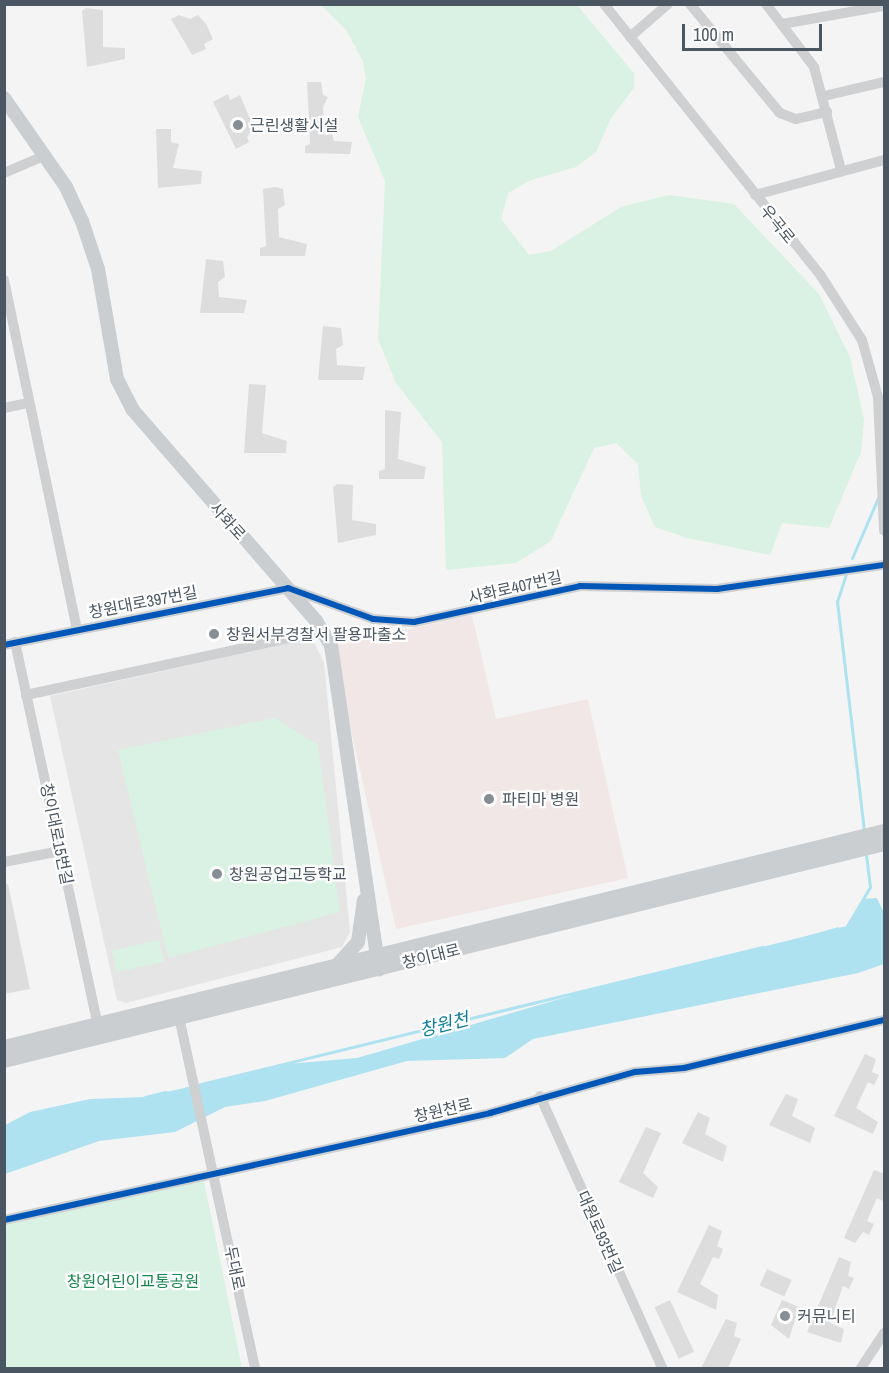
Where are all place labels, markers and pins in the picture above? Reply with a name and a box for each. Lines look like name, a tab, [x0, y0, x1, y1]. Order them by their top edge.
place label: 근린생활시설	[250, 115, 338, 135]
marker: 근린생활시설	[231, 118, 245, 132]
place label: 창원서부경찰서 팔용파출소	[226, 624, 406, 644]
marker: 창원서부경찰서 팔용파출소	[207, 627, 221, 641]
place label: 파티마 병원	[502, 789, 579, 809]
marker: 파티마 병원	[480, 790, 498, 808]
place label: 창원공업고등학교	[229, 864, 347, 884]
marker: 창원공업고등학교	[210, 867, 224, 881]
place label: 커뮤니티	[797, 1306, 856, 1326]
marker: 커뮤니티	[778, 1309, 792, 1323]

